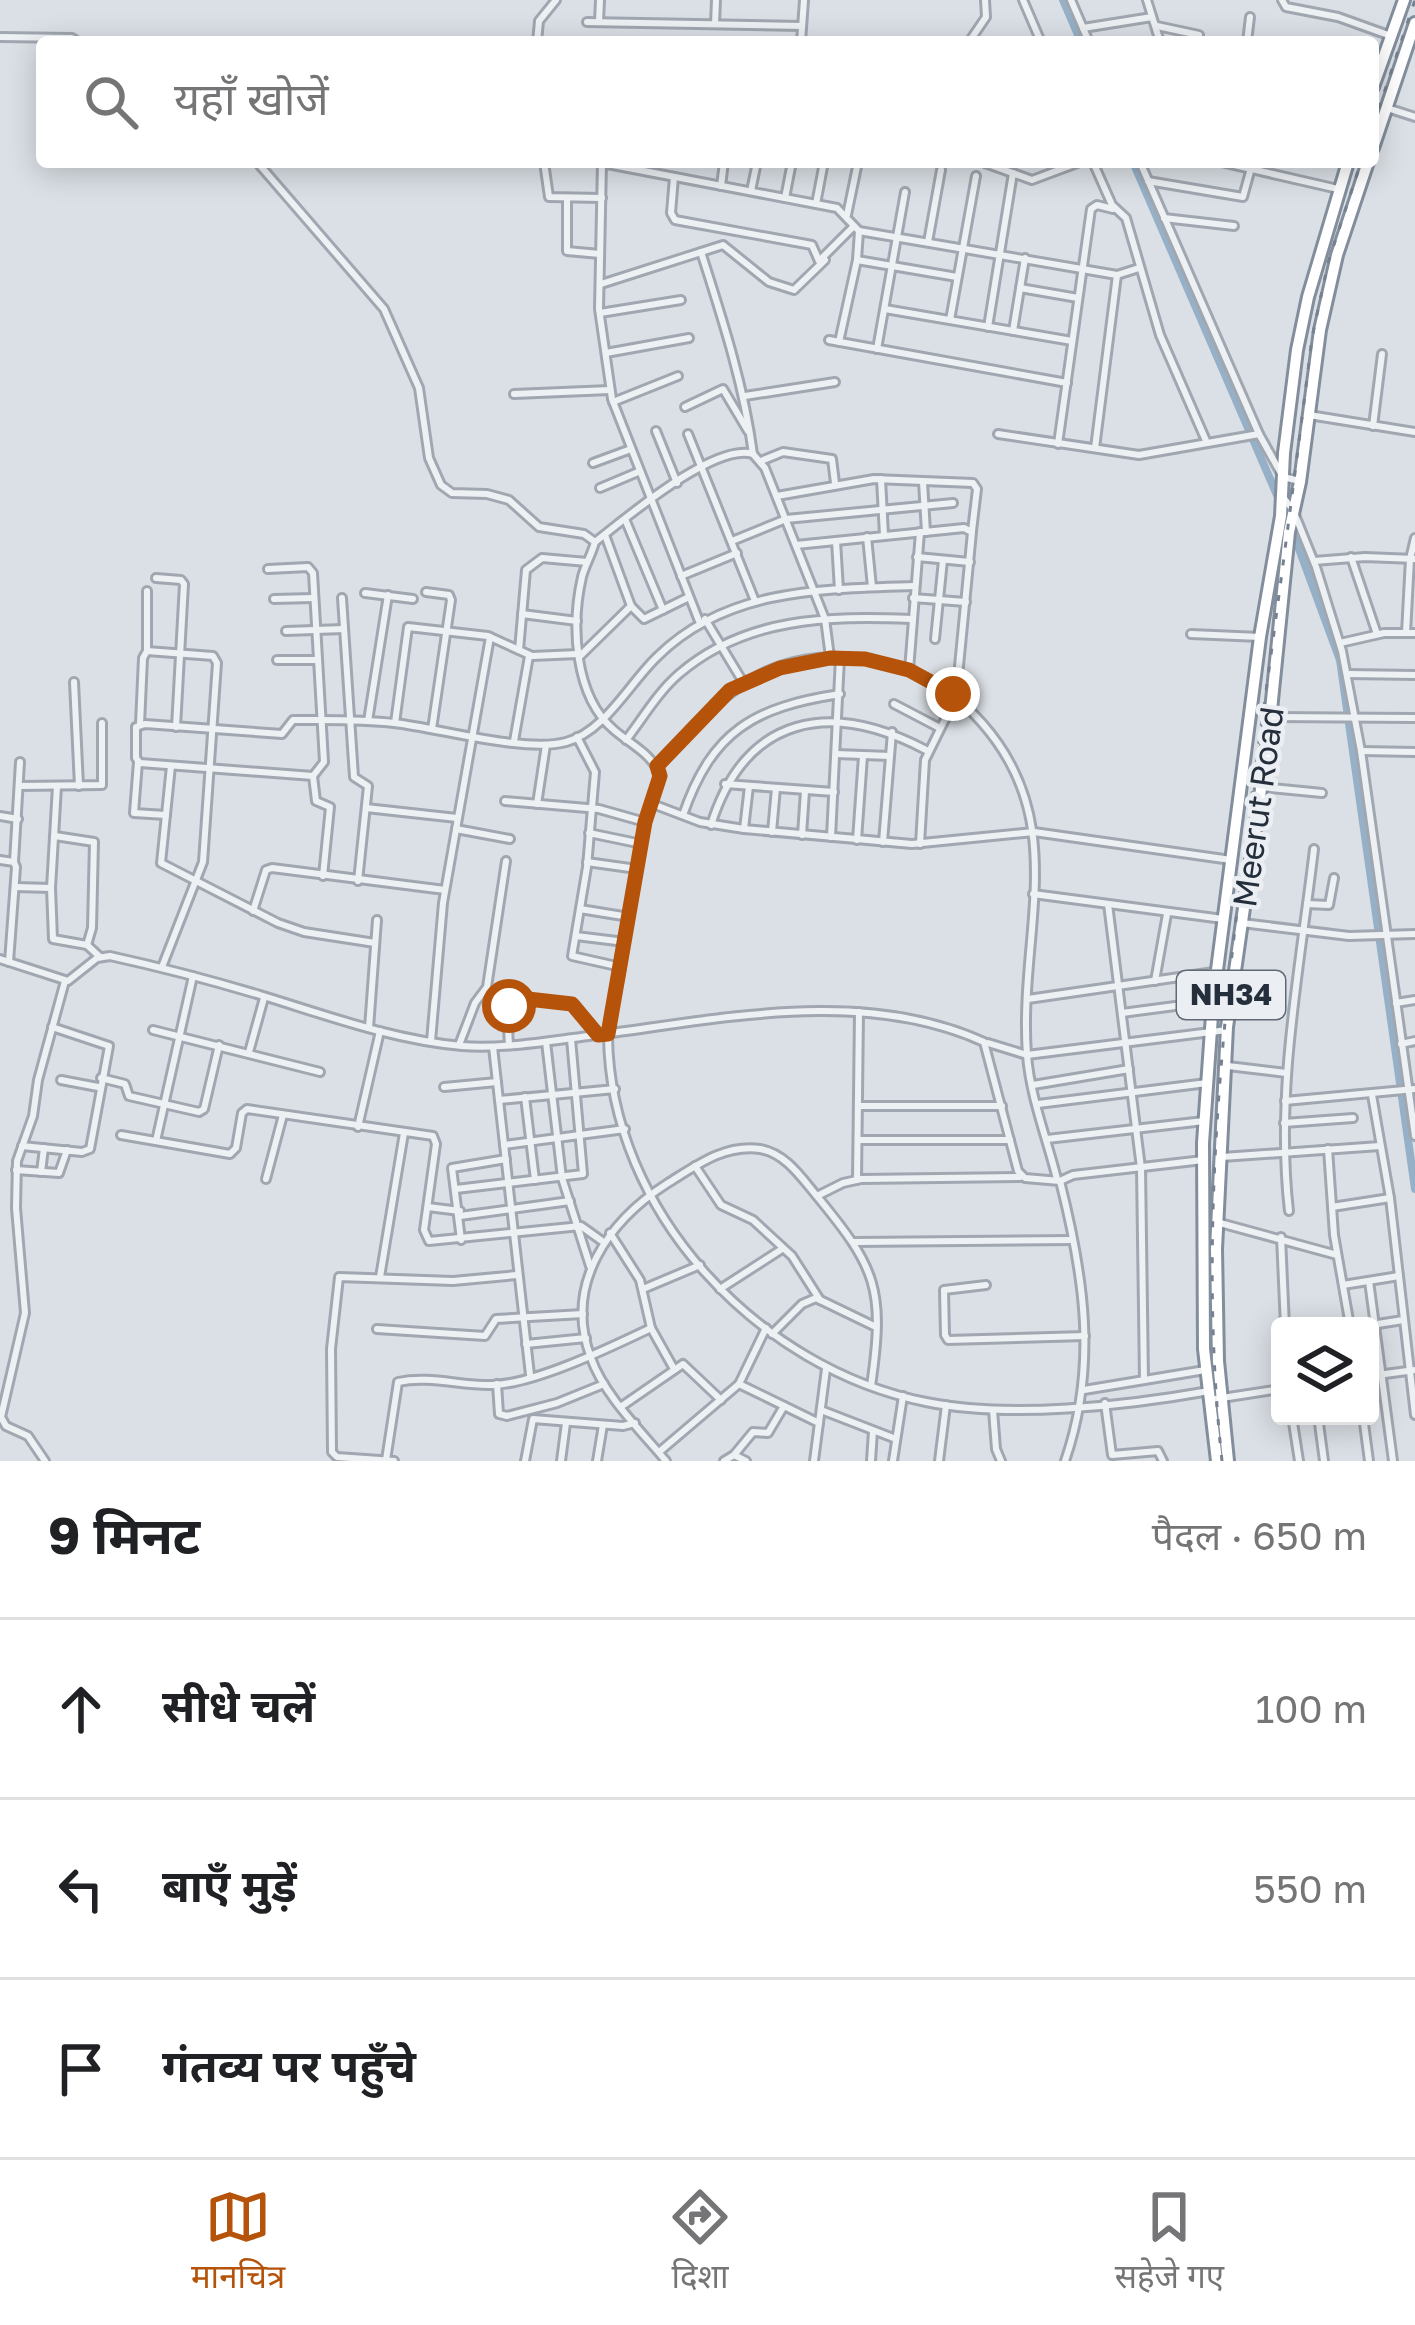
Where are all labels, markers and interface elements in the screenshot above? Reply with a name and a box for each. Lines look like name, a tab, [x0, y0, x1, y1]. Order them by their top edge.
search box	[36, 36, 1379, 168]
icon: search	[78, 69, 144, 135]
text: यहाँ खोजें	[174, 71, 329, 125]
route end	[926, 667, 980, 721]
street label: Meerut Road	[1224, 704, 1291, 910]
road number: NH34	[1177, 971, 1285, 1019]
route start	[482, 979, 536, 1033]
map controls	[1271, 1317, 1379, 1425]
button: layers	[1271, 1317, 1379, 1425]
text: 9 मिनट	[48, 1504, 200, 1565]
text: पैदल · 650 m	[1152, 1512, 1367, 1559]
icon: ahead	[48, 1676, 114, 1742]
text: सीधे चलें	[162, 1678, 315, 1732]
text: 100 m	[1255, 1685, 1367, 1732]
icon: left	[48, 1856, 114, 1922]
text: बाएँ मुड़ें	[162, 1858, 297, 1912]
text: 550 m	[1253, 1865, 1367, 1912]
icon: arrive	[48, 2036, 114, 2102]
text: गंतव्य पर पहुँचे	[162, 2038, 416, 2092]
tab: मानचित्र	[191, 2184, 285, 2301]
tab: दिशा	[667, 2184, 733, 2301]
tab: सहेजे गए	[1115, 2184, 1224, 2301]

